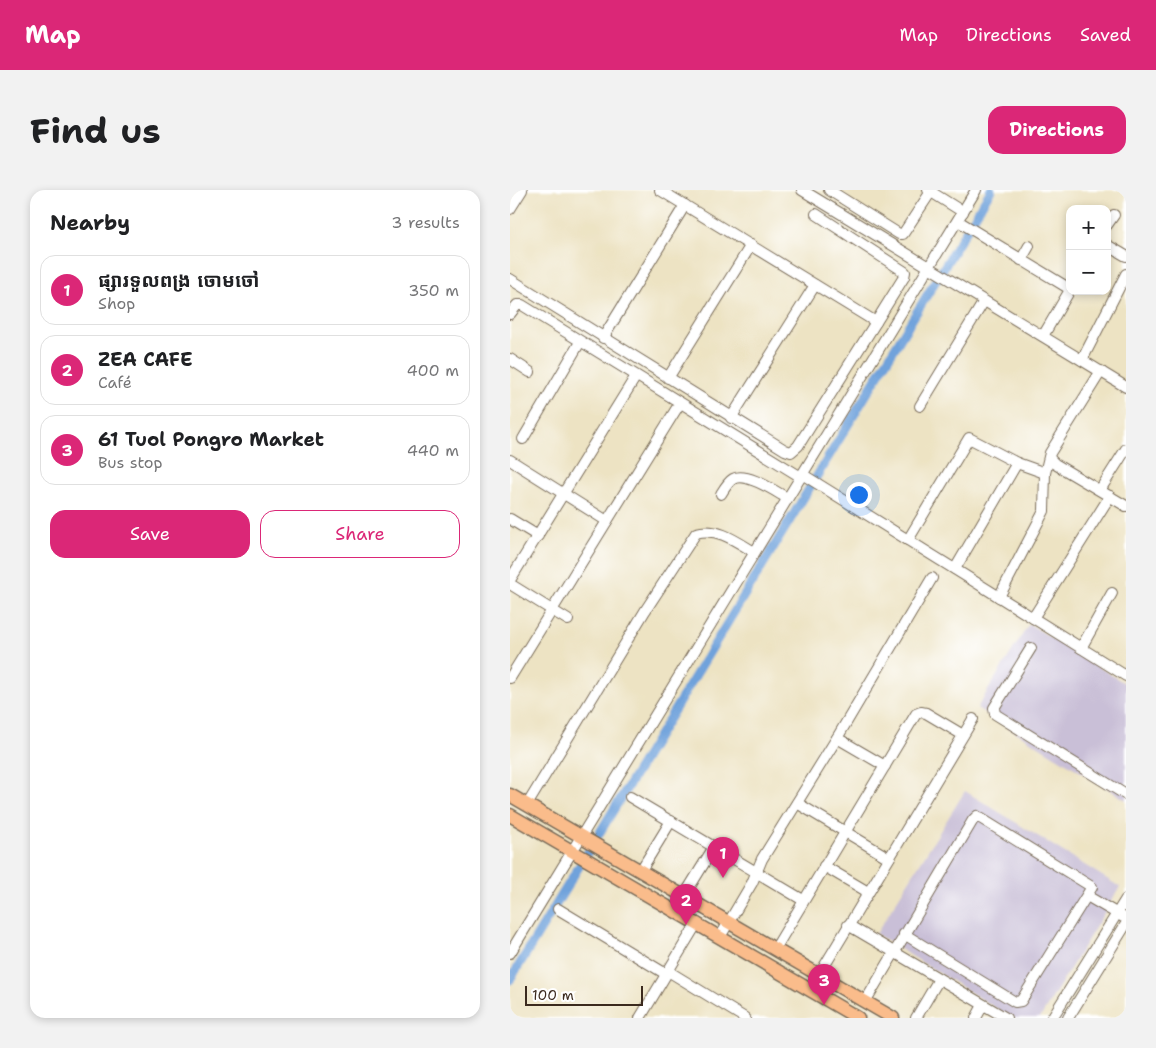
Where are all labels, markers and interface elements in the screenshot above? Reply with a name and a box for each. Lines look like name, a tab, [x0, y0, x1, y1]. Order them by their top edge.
text: Map	[25, 19, 81, 51]
text: Map	[900, 23, 938, 47]
text: Directions	[966, 23, 1052, 47]
text: Saved	[1080, 23, 1131, 47]
button: Directions	[988, 106, 1126, 154]
text: Find us	[30, 107, 161, 154]
map controls	[1066, 205, 1111, 295]
button: +	[1066, 205, 1111, 250]
text: Nearby	[50, 209, 130, 237]
text: 3 results	[391, 212, 460, 233]
button: −	[1066, 250, 1111, 295]
text: ផ្សារទួលពង្រ ចោមចៅ	[98, 268, 260, 293]
text: 1	[63, 280, 71, 301]
text: 350 m	[408, 280, 459, 301]
text: Shop	[98, 293, 135, 314]
text: ZEA CAFE	[98, 347, 193, 372]
text: 2	[61, 360, 73, 381]
text: 400 m	[406, 360, 459, 381]
text: Café	[98, 372, 132, 393]
text: 61 Tuol Pongro Market	[98, 427, 324, 452]
text: 3	[61, 440, 73, 461]
text: 440 m	[407, 440, 459, 461]
text: Bus stop	[98, 452, 163, 473]
your location	[846, 482, 872, 508]
button: Save	[50, 510, 250, 558]
button: Share	[260, 510, 460, 558]
pin: 1	[707, 837, 739, 878]
pin: 2	[670, 884, 702, 925]
pin: 3	[808, 964, 840, 1005]
scale bar	[525, 983, 642, 1006]
text: 100 m	[532, 986, 574, 1004]

